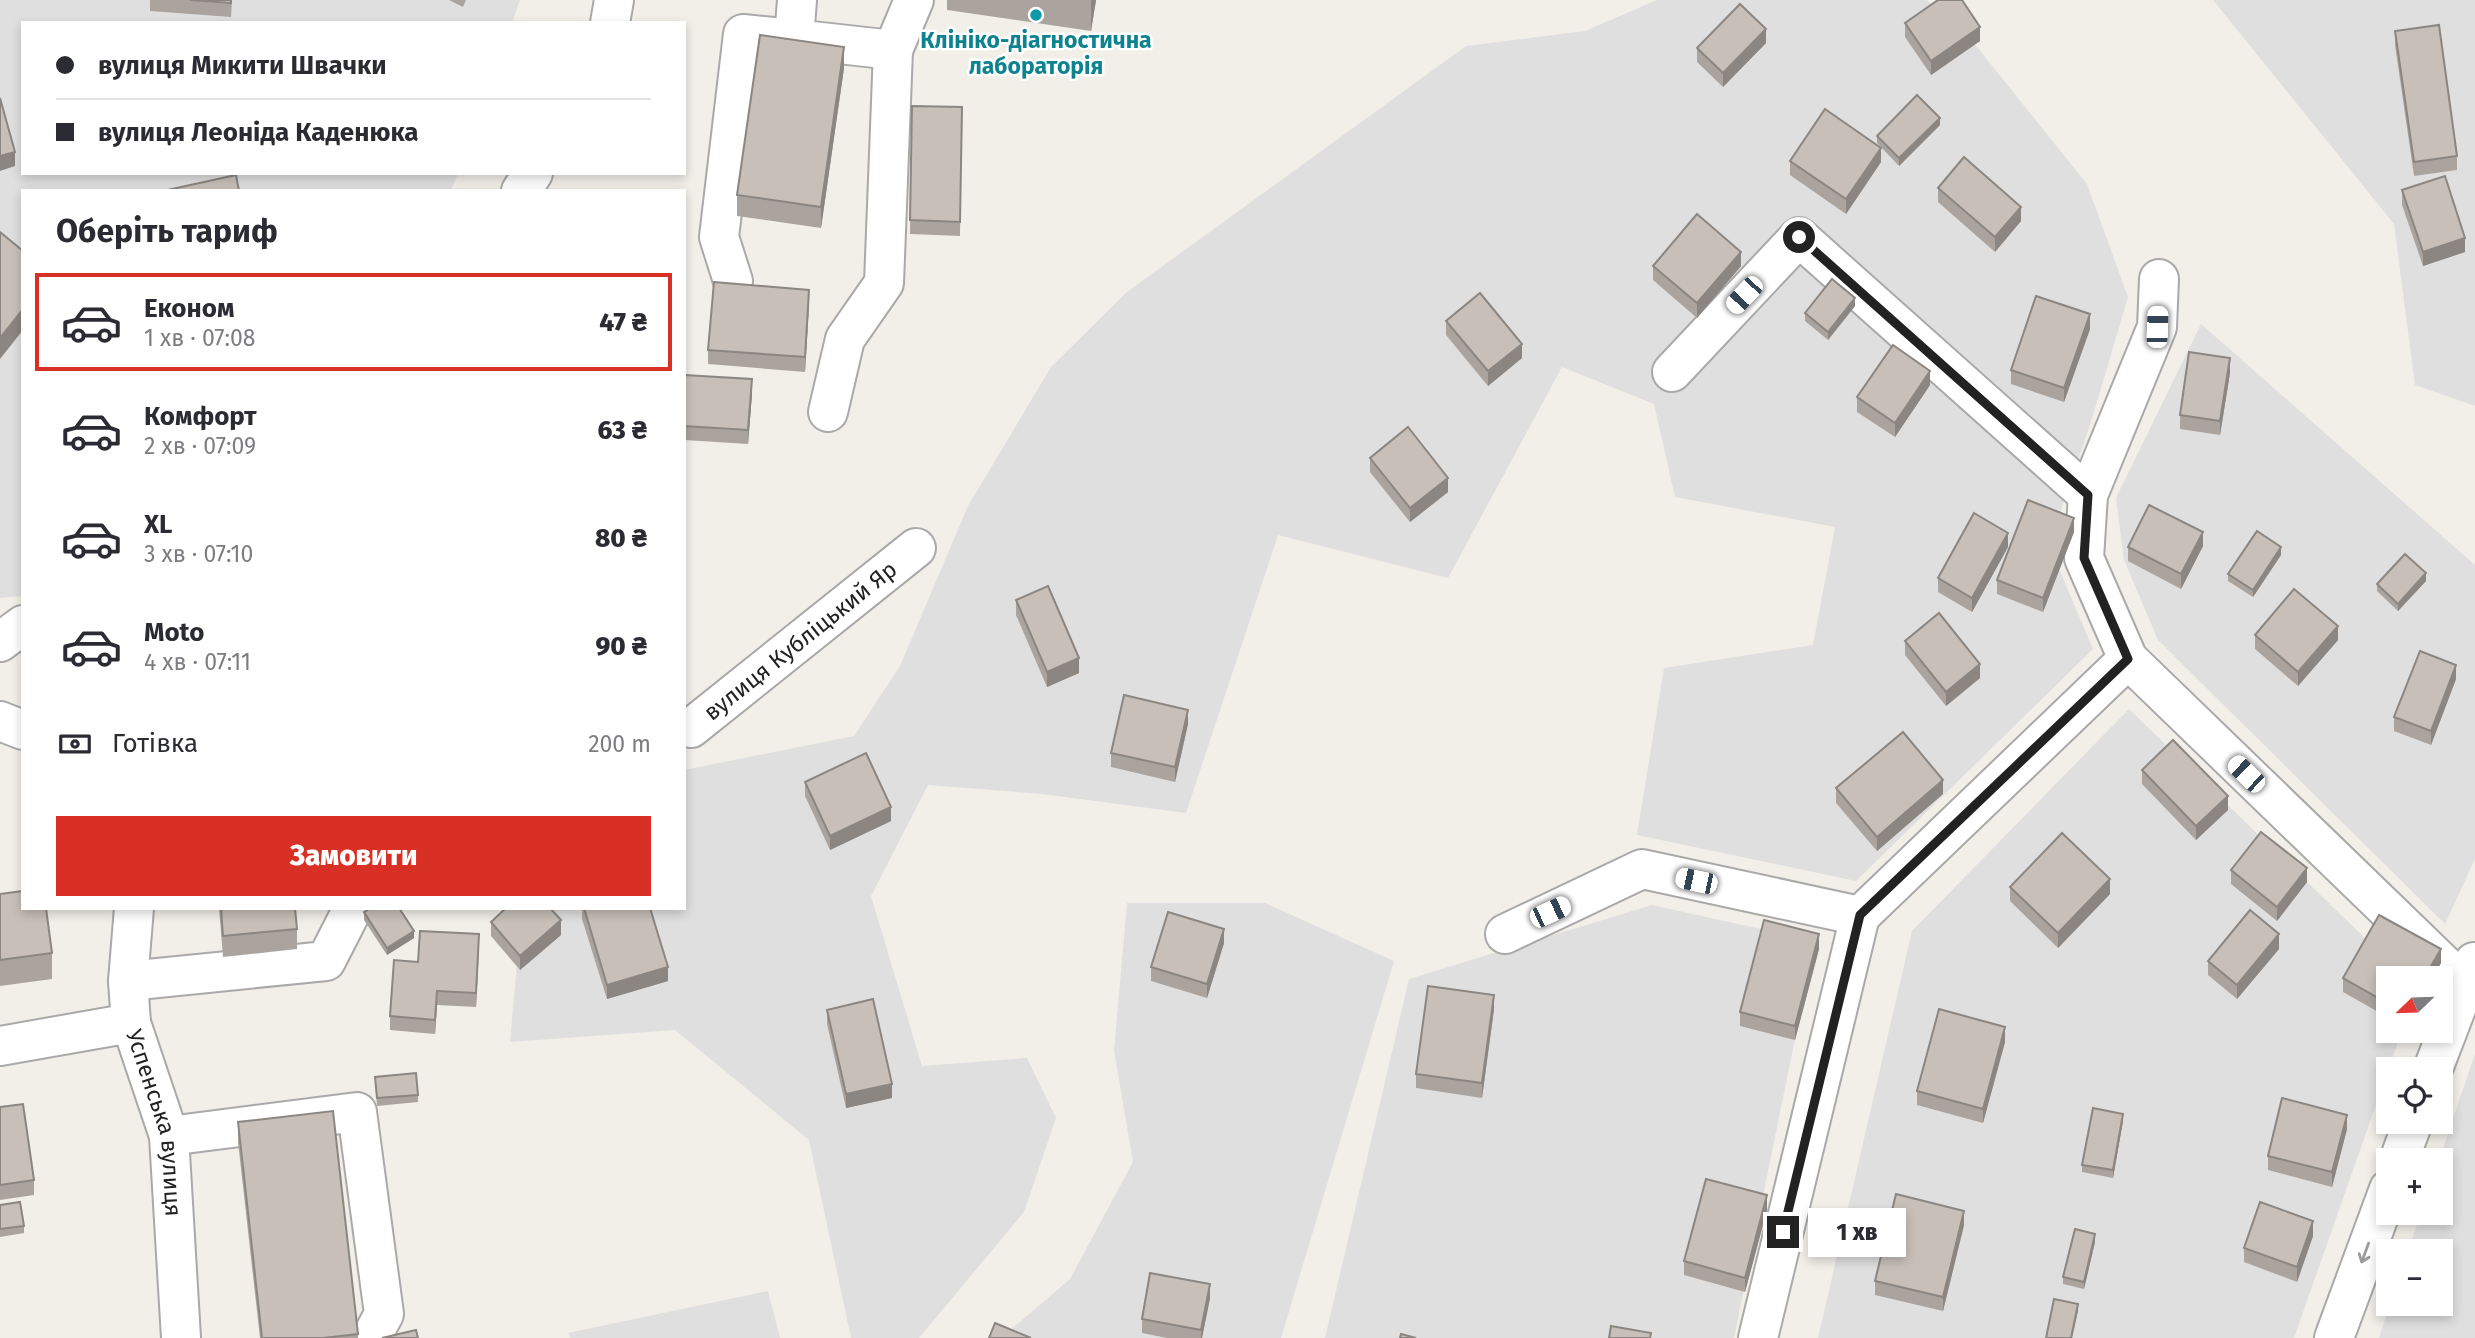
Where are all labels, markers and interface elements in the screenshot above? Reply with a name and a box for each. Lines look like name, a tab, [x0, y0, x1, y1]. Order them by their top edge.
marker: Клініко-діагностична лабораторія	[1028, 7, 1044, 23]
place label: Клініко-діагностична лабораторія	[920, 26, 1152, 80]
text: вулиця Микити Швачки	[98, 50, 387, 81]
text: вулиця Леоніда Каденюка	[98, 117, 419, 148]
text: Оберіть тариф	[56, 212, 278, 250]
route start	[1783, 221, 1815, 253]
car	[1722, 272, 1767, 318]
icon: car	[60, 291, 123, 354]
text: Економ	[144, 293, 234, 324]
car	[2146, 306, 2169, 348]
text: 47 ₴	[599, 307, 647, 338]
text: 1 хв · 07:08	[144, 324, 256, 352]
icon: car	[60, 399, 123, 462]
text: Комфорт	[144, 401, 257, 432]
text: 63 ₴	[597, 415, 647, 446]
text: 2 хв · 07:09	[144, 432, 256, 460]
icon: car	[60, 507, 123, 570]
text: XL	[144, 509, 172, 540]
text: 80 ₴	[595, 523, 647, 554]
text: 3 хв · 07:10	[144, 540, 253, 568]
street label: вулиця Кубліцький Яр	[698, 555, 902, 726]
icon: car	[60, 615, 123, 678]
text: Moto	[144, 617, 204, 648]
text: 90 ₴	[595, 631, 647, 662]
text: 4 хв · 07:11	[144, 648, 251, 676]
icon: cash	[56, 725, 94, 763]
text: Готівка	[112, 728, 198, 759]
text: 200 m	[588, 730, 651, 758]
car	[2224, 752, 2269, 796]
button: Замовити	[56, 816, 651, 896]
car	[1674, 866, 1719, 896]
car	[1527, 894, 1574, 930]
north arrow	[2376, 966, 2454, 1043]
map controls	[2376, 966, 2453, 1316]
street label: Успенська вулиця	[120, 1026, 188, 1217]
button: locate	[2376, 1057, 2453, 1134]
button: +	[2376, 1148, 2453, 1225]
callout: 1 хв	[1808, 1208, 1906, 1256]
route end	[1767, 1216, 1799, 1248]
text: 1 хв	[1837, 1218, 1877, 1246]
button: −	[2376, 1239, 2453, 1316]
one-way arrow	[2358, 1241, 2370, 1263]

